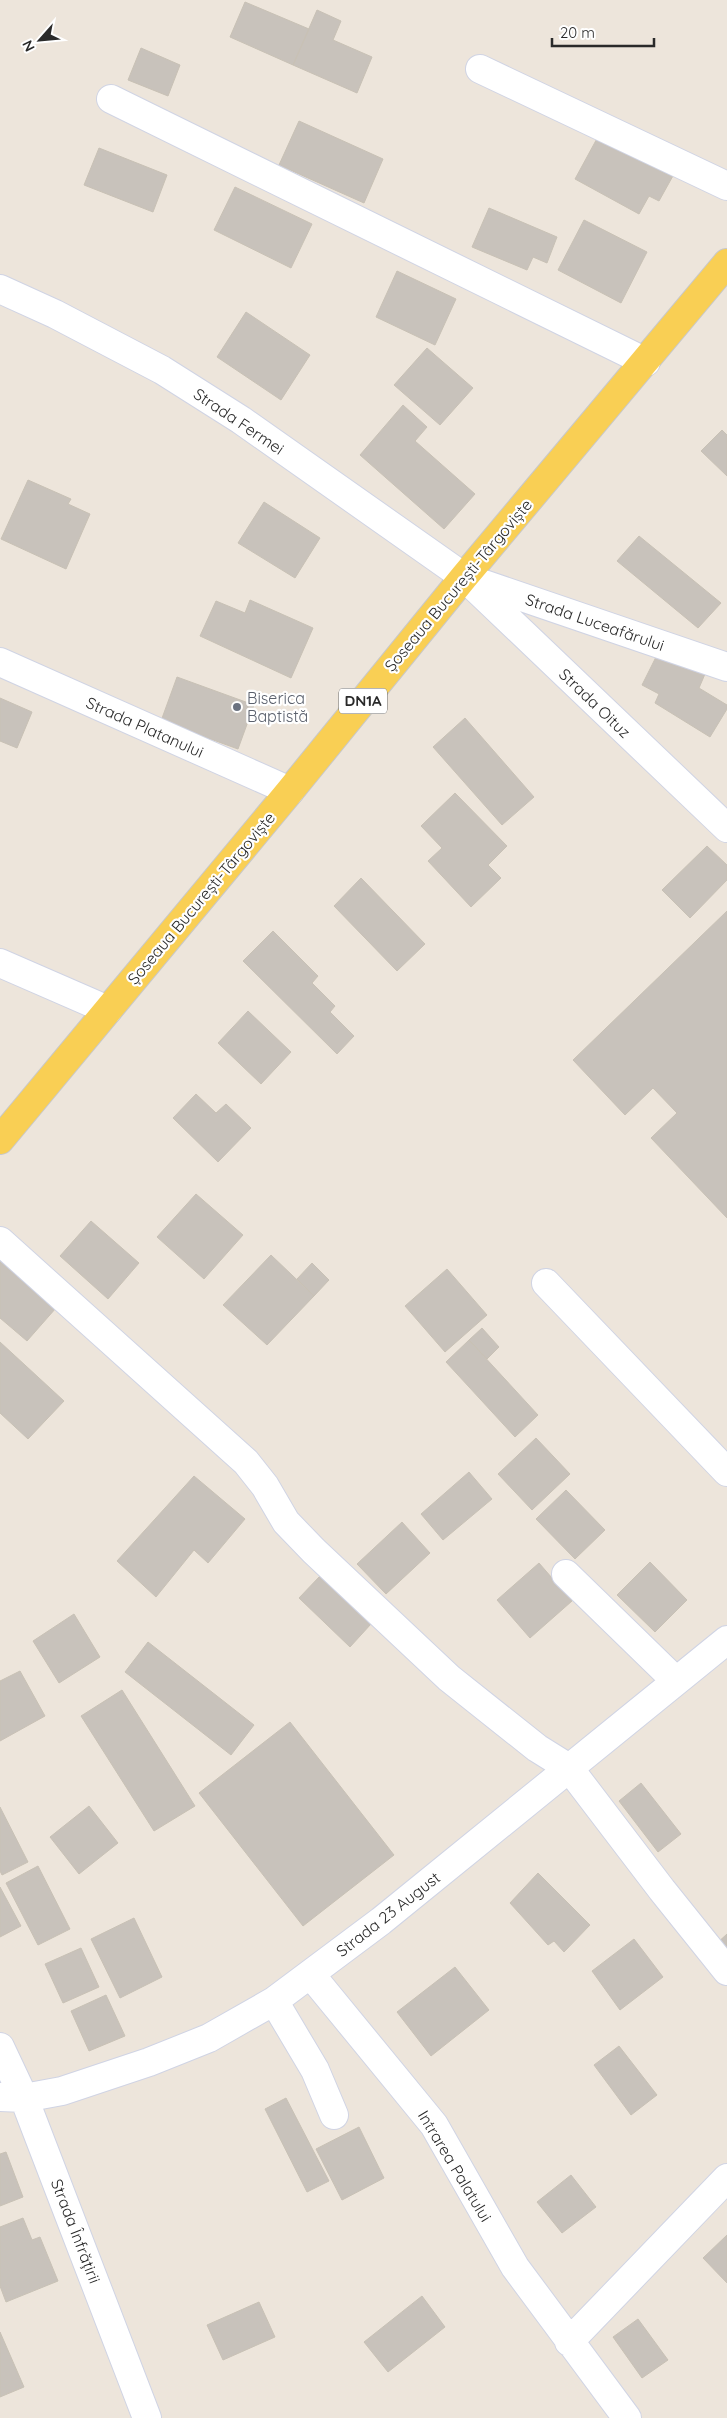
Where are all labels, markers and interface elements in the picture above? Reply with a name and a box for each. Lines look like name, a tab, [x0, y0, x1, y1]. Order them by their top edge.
north arrow	[15, 15, 65, 65]
scale bar	[552, 15, 654, 47]
text: 20 m	[560, 23, 595, 42]
text: N	[18, 37, 39, 55]
street label: Strada Fermei	[190, 383, 288, 459]
street label: Șoseaua București-Târgoviște	[380, 495, 536, 675]
street label: Strada Luceafărului	[523, 589, 667, 655]
street label: Strada Oituz	[555, 664, 635, 742]
place label: Biserica Baptistă	[247, 688, 308, 726]
road number: DN1A	[339, 688, 387, 714]
street label: Strada Platanului	[83, 692, 207, 762]
marker: Biserica Baptistă	[231, 701, 243, 713]
street label: Șoseaua București-Târgoviște	[123, 808, 279, 988]
street label: Strada 23 August	[332, 1867, 444, 1961]
street label: Intrarea Palatului	[414, 2107, 496, 2225]
street label: Strada Înfrățirii	[47, 2176, 105, 2286]

